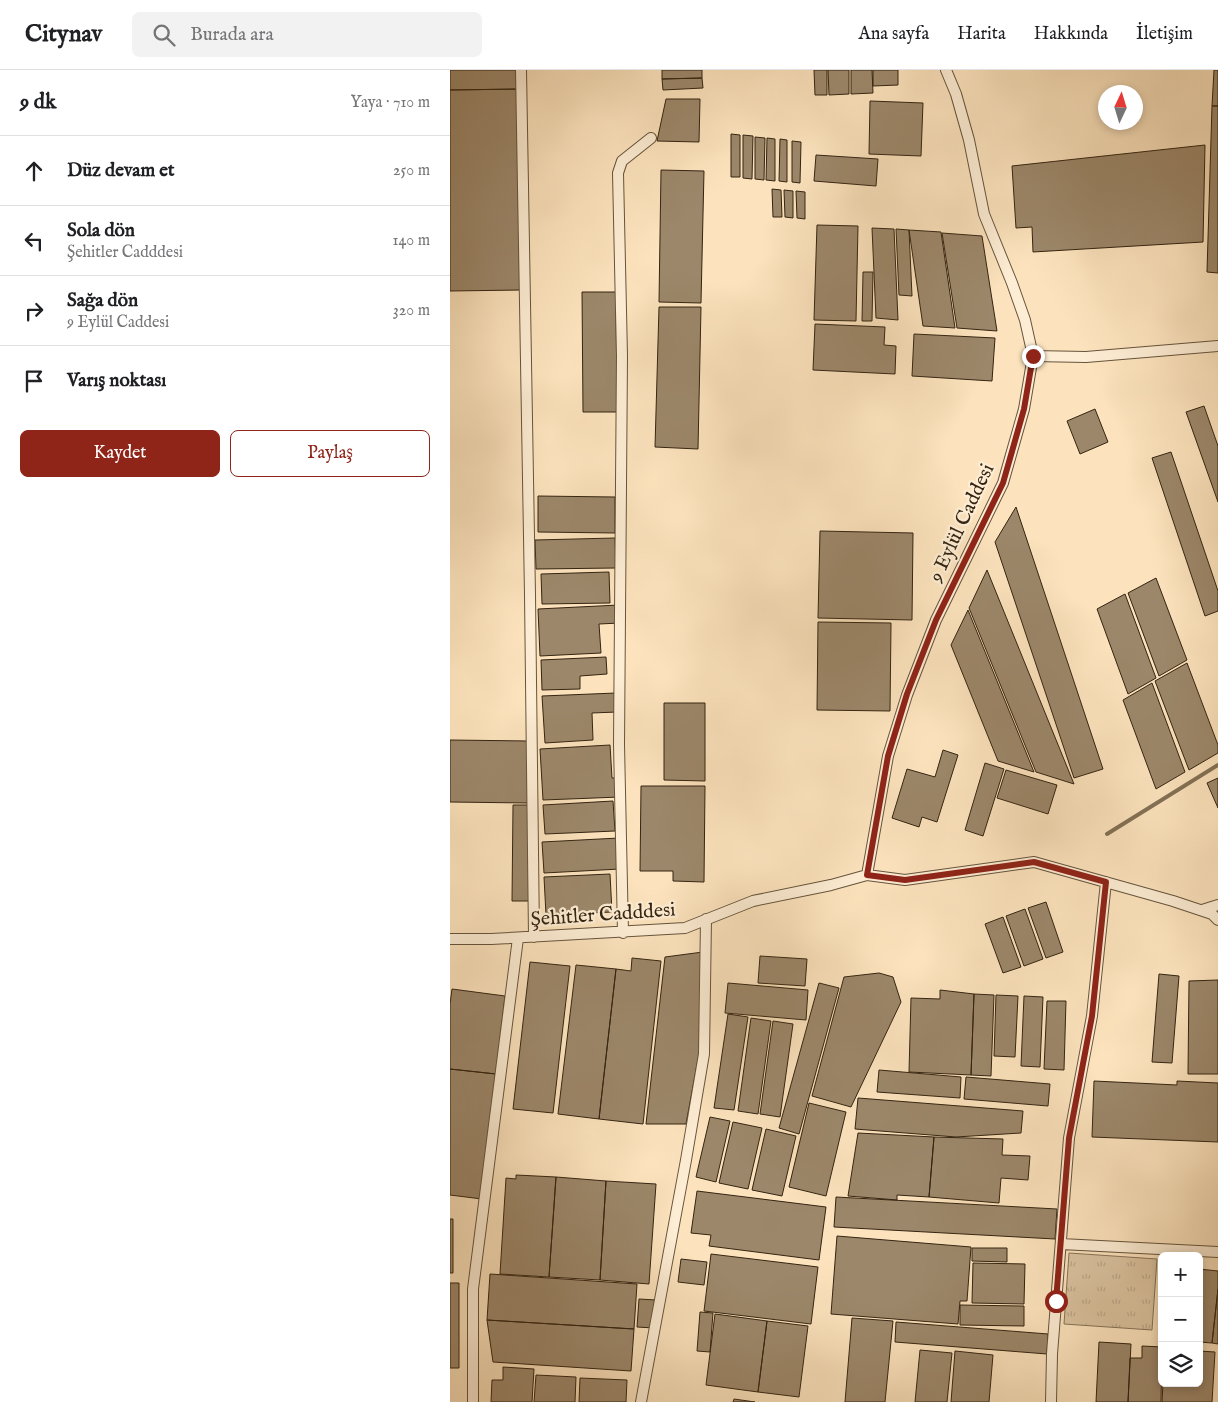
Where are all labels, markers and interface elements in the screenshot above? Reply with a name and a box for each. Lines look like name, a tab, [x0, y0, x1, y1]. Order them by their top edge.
search box	[132, 12, 482, 57]
text: Citynav	[25, 19, 102, 50]
icon: search	[150, 21, 178, 49]
text: Burada ara	[190, 23, 274, 47]
text: Ana sayfa	[859, 23, 929, 46]
text: Harita	[957, 23, 1006, 46]
text: Hakkında	[1034, 23, 1108, 46]
text: İletişim	[1136, 23, 1193, 46]
north arrow	[1098, 85, 1143, 130]
text: 9 dk	[20, 89, 56, 116]
text: Yaya · 710 m	[351, 93, 430, 113]
icon: ahead	[20, 157, 48, 185]
text: Düz devam et	[67, 159, 175, 183]
text: 250 m	[393, 161, 430, 181]
text: Sola dön	[67, 219, 135, 243]
icon: left	[20, 227, 48, 255]
text: 140 m	[392, 231, 430, 251]
text: Şehitler Cadddesi	[67, 243, 183, 263]
text: Sağa dön	[67, 289, 138, 313]
icon: right	[20, 297, 48, 325]
text: 320 m	[393, 301, 430, 321]
text: 9 Eylül Caddesi	[67, 313, 169, 333]
route end	[1022, 345, 1045, 368]
icon: arrive	[20, 367, 48, 395]
text: Varış noktası	[67, 369, 166, 393]
button: Kaydet	[20, 430, 220, 477]
button: Paylaş	[230, 430, 430, 477]
street label: 9 Eylül Caddesi	[923, 460, 1000, 587]
street label: Şehitler Cadddesi	[530, 897, 676, 933]
map controls	[1158, 1252, 1203, 1387]
button: +	[1158, 1252, 1203, 1297]
route start	[1045, 1290, 1068, 1313]
button: −	[1158, 1297, 1203, 1342]
button: layers	[1158, 1342, 1203, 1387]

